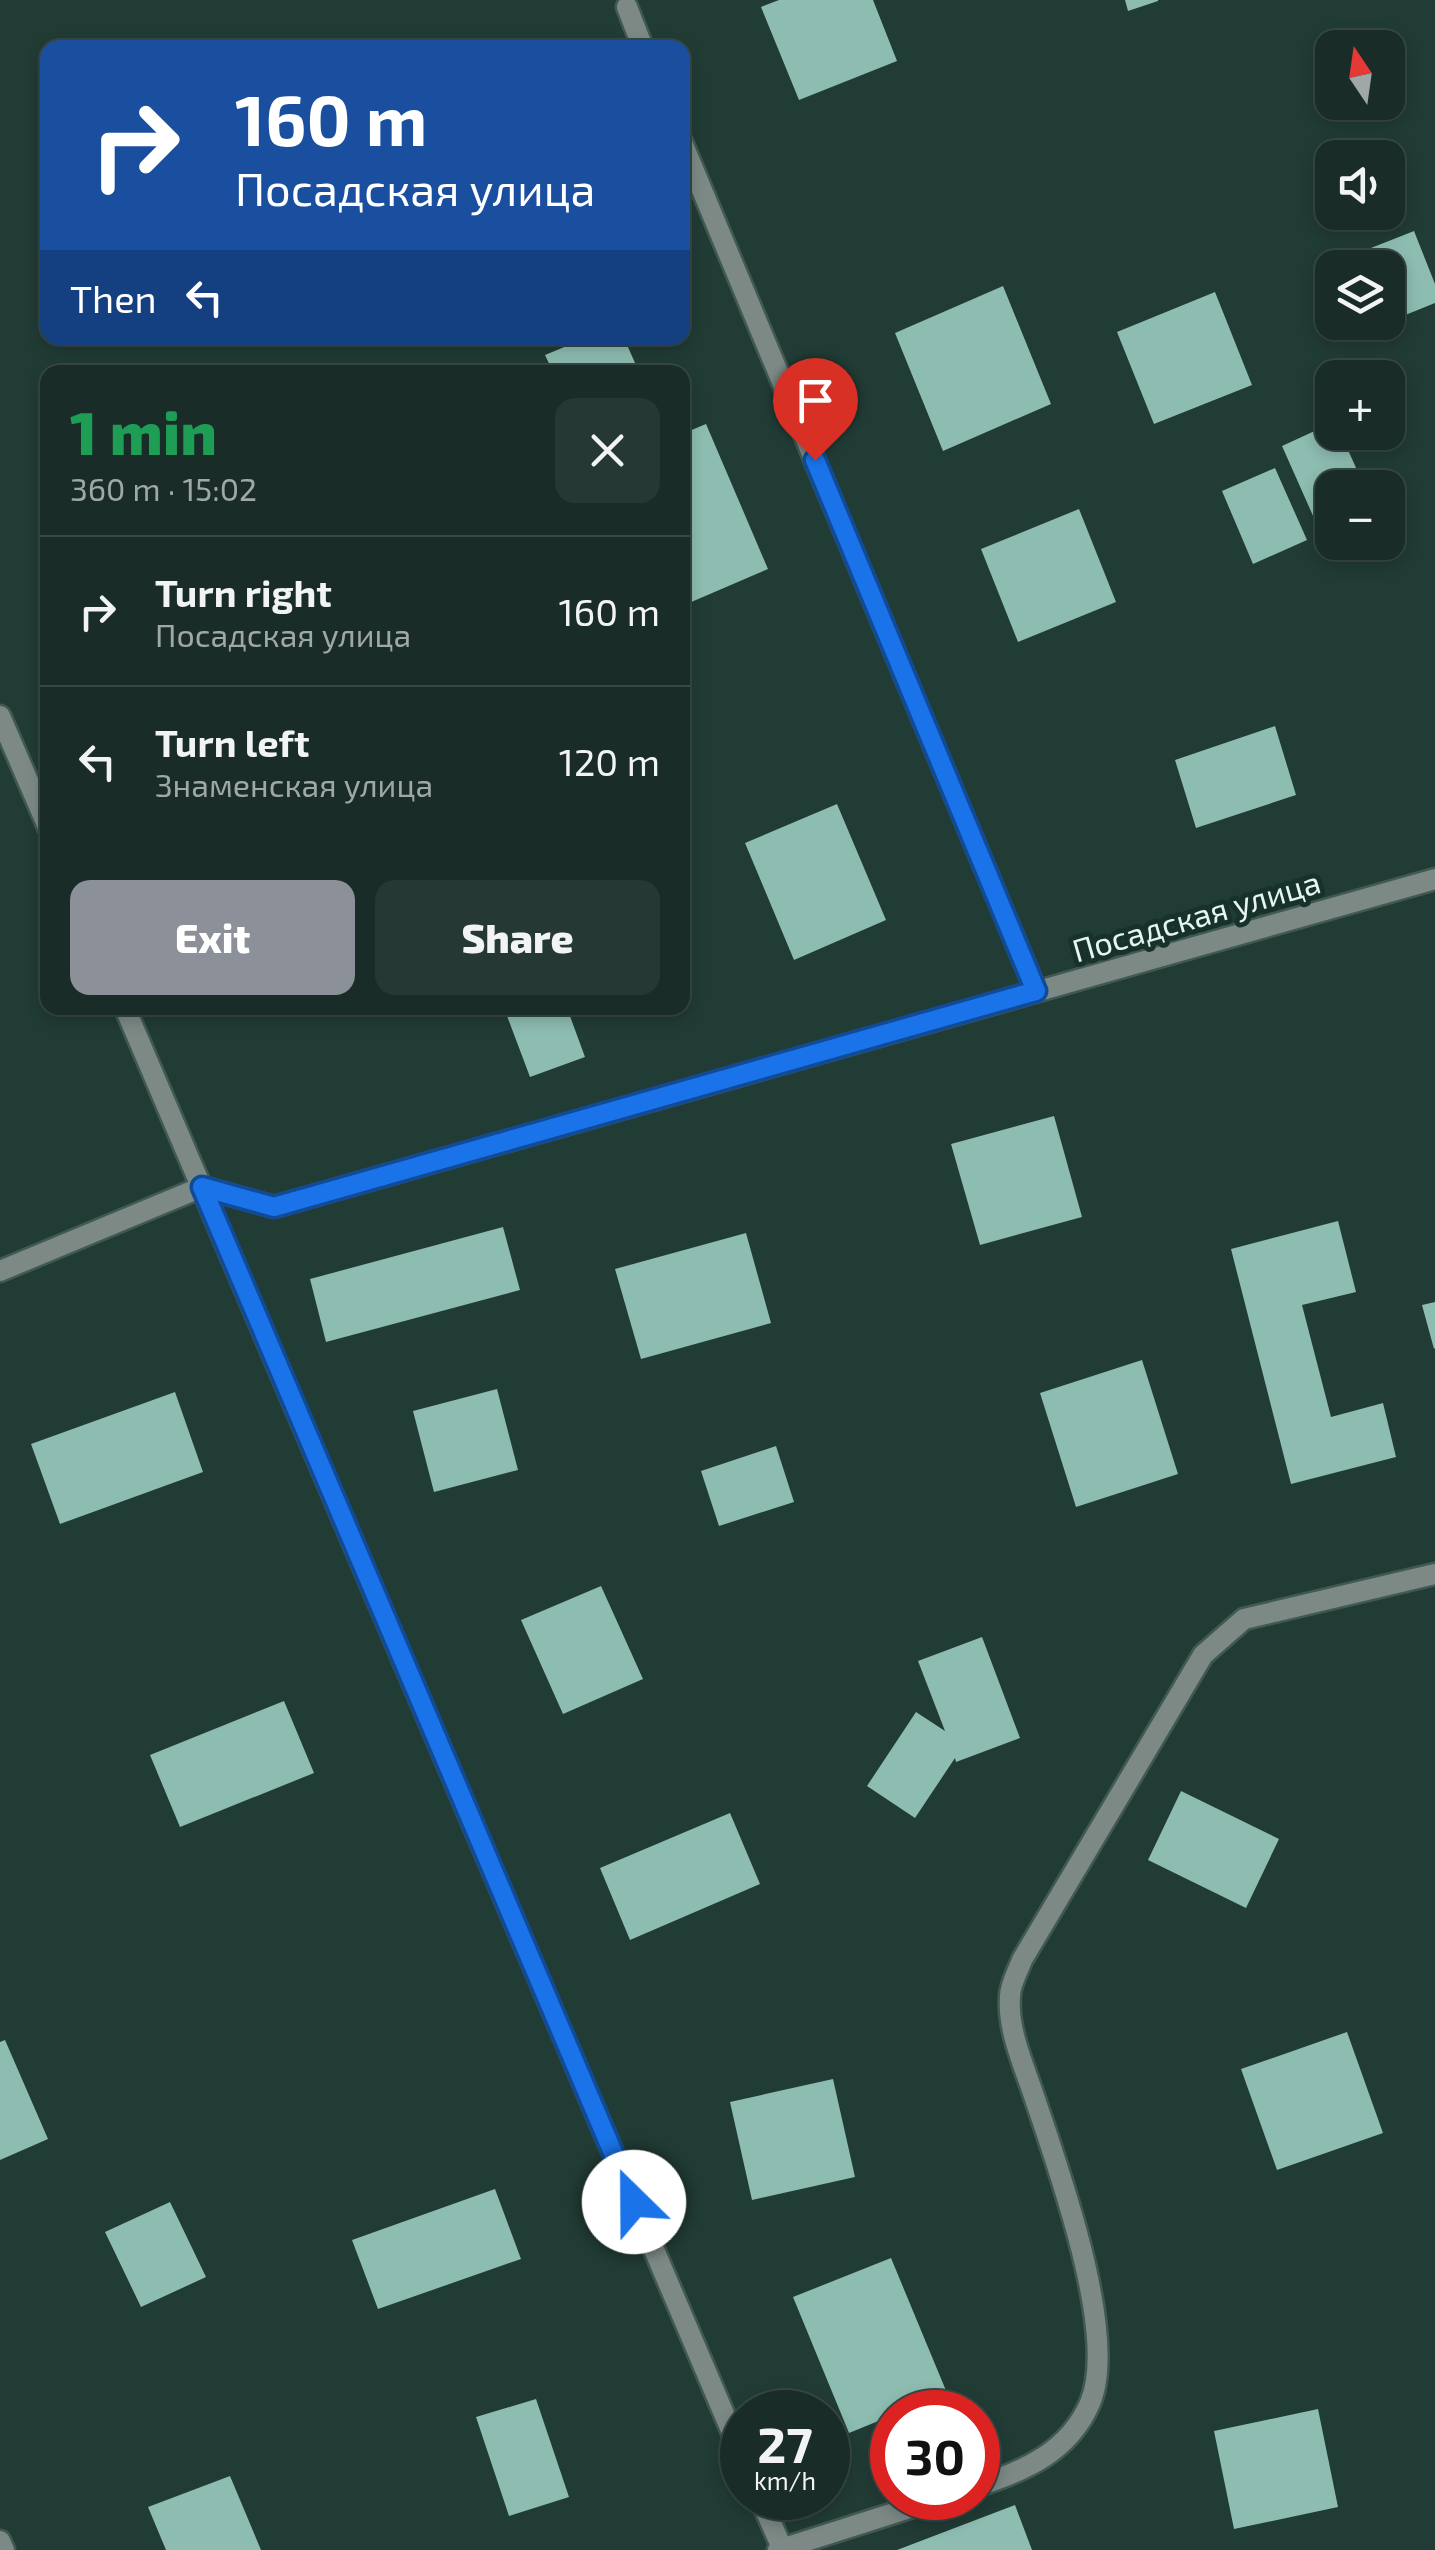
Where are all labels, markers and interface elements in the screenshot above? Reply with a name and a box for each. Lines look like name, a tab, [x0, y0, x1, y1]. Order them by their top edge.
north arrow	[1315, 30, 1405, 120]
map controls	[1315, 30, 1405, 560]
text: 160 m	[235, 76, 428, 160]
icon: right	[70, 80, 200, 210]
button: sound	[1315, 140, 1405, 230]
text: Посадская улица	[235, 161, 595, 215]
button: layers	[1315, 250, 1405, 340]
icon: left	[177, 270, 232, 325]
text: Then	[70, 275, 157, 321]
pin	[773, 358, 858, 461]
button: +	[1315, 360, 1405, 450]
icon: arrive	[788, 373, 843, 428]
text: 1 min	[70, 395, 217, 467]
button: close	[555, 398, 660, 503]
text: 360 m · 15:02	[70, 469, 257, 507]
button: −	[1315, 470, 1405, 560]
text: Turn right	[155, 569, 332, 615]
icon: right	[70, 584, 125, 639]
text: 160 m	[558, 588, 660, 634]
text: Посадская улица	[155, 615, 411, 653]
text: Turn left	[155, 719, 310, 765]
icon: left	[70, 734, 125, 789]
text: 120 m	[559, 738, 660, 784]
text: Знаменская улица	[155, 765, 433, 803]
street label: Посадская улица	[1068, 861, 1325, 970]
button: Exit	[70, 880, 355, 995]
button: Share	[375, 880, 660, 995]
position arrow	[582, 2150, 686, 2254]
speed limit sign: 30	[870, 2390, 1000, 2520]
text: 27	[757, 2413, 813, 2473]
text: km/h	[754, 2465, 816, 2495]

